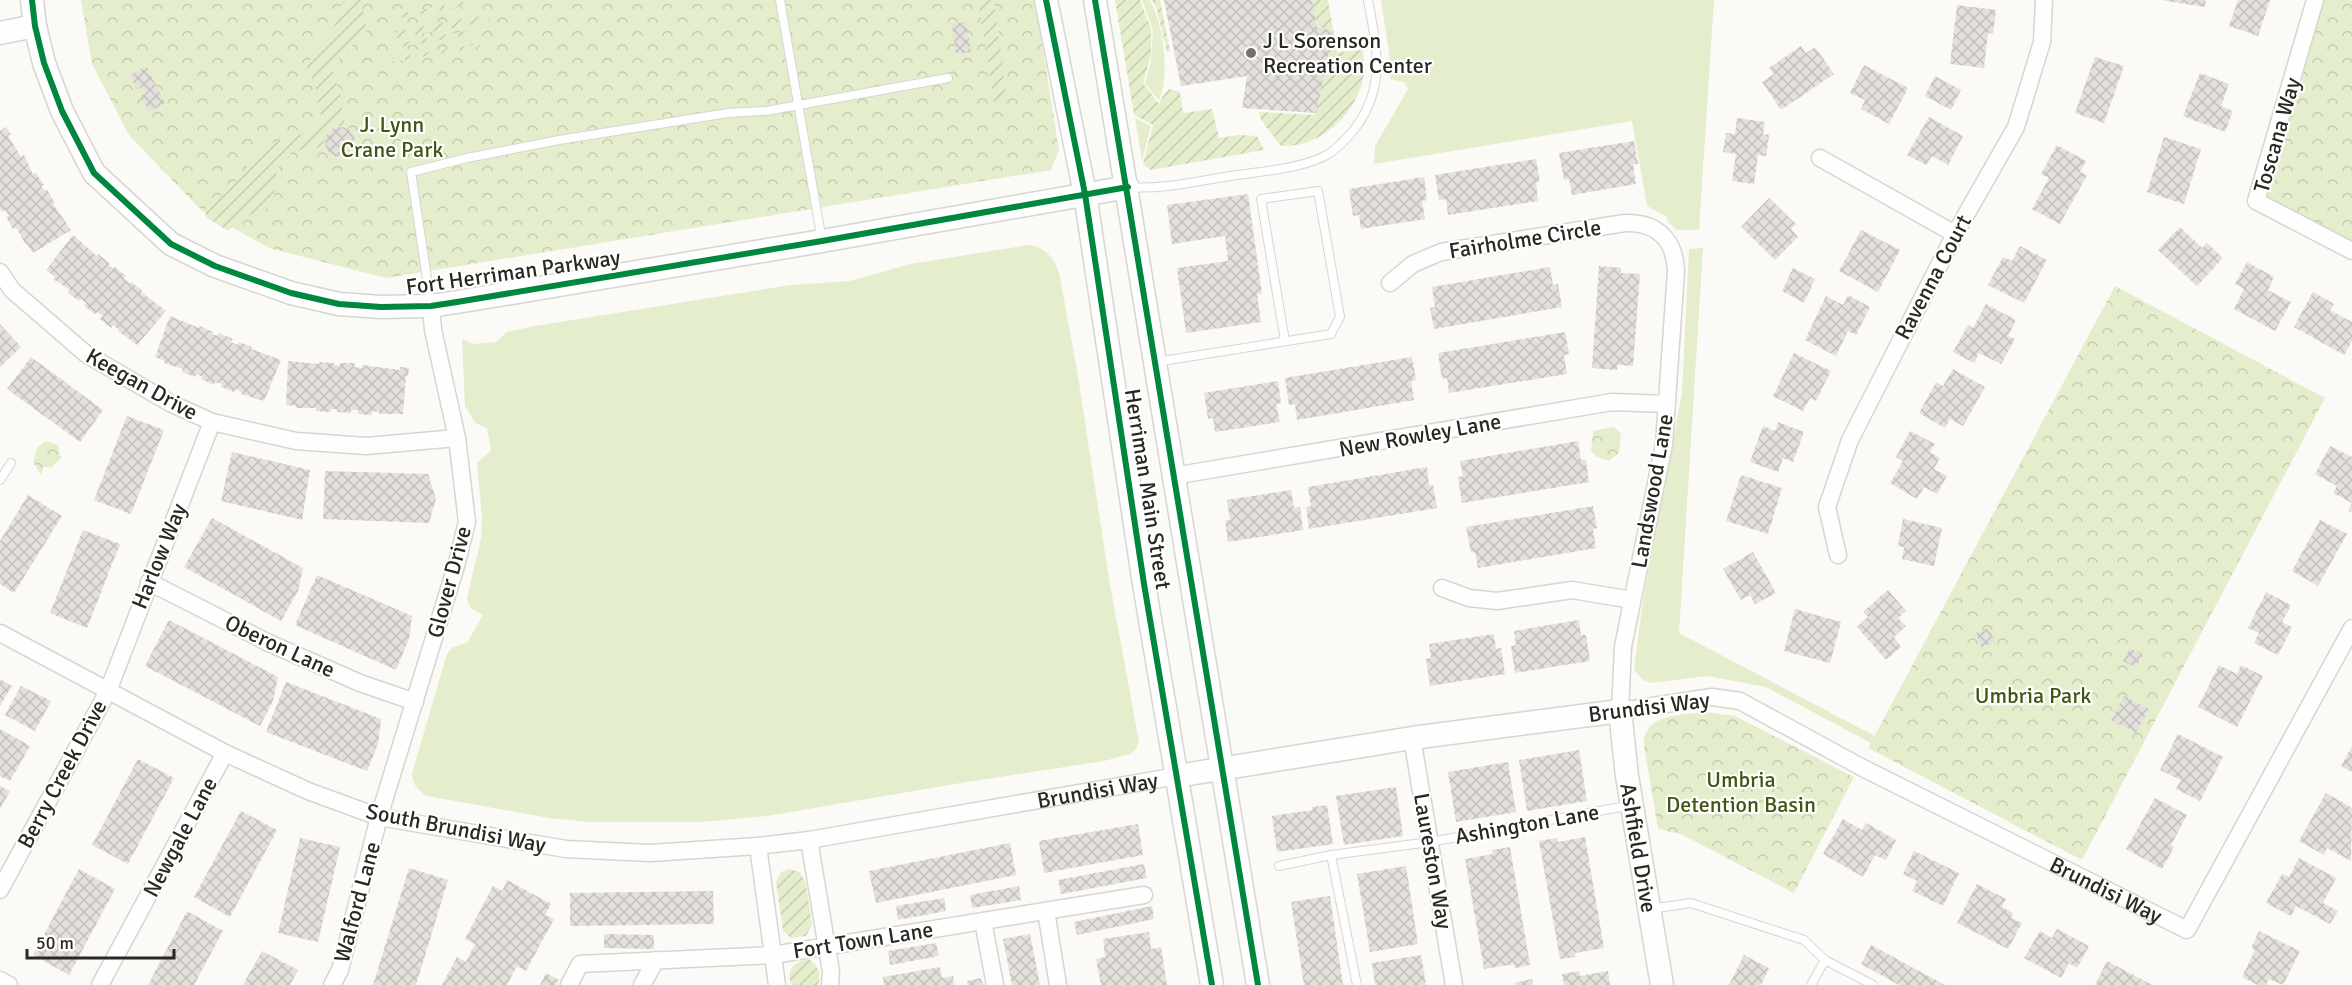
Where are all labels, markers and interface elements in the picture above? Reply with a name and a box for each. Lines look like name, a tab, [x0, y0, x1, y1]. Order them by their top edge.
place label: J L Sorenson Recreation Center	[1263, 27, 1432, 79]
marker: J L Sorenson Recreation Center	[1244, 46, 1258, 60]
street label: Toscana Way	[2248, 74, 2307, 196]
park label: J. Lynn Crane Park	[341, 111, 443, 163]
street label: Ravenna Court	[1889, 210, 1977, 344]
street label: Fairholme Circle	[1447, 214, 1603, 264]
street label: Fort Herriman Parkway	[404, 243, 623, 300]
street label: Keegan Drive	[81, 342, 203, 426]
street label: Herriman Main Street	[1119, 387, 1177, 592]
street label: New Rowley Lane	[1337, 407, 1503, 463]
street label: Landswood Lane	[1625, 412, 1679, 570]
street label: Harlow Way	[126, 499, 193, 613]
street label: Glover Drive	[421, 523, 477, 641]
street label: Oberon Lane	[221, 609, 339, 683]
park label: Umbria Park	[1975, 682, 2091, 709]
street label: Brundisi Way	[1587, 686, 1712, 728]
street label: Berry Creek Drive	[12, 695, 112, 853]
street label: Brundisi Way	[1035, 766, 1161, 814]
park label: Umbria Detention Basin	[1666, 766, 1816, 818]
street label: Newgale Lane	[137, 772, 223, 902]
street label: Ashfield Drive	[1615, 781, 1663, 915]
street label: Laureston Way	[1408, 791, 1458, 932]
street label: South Brundisi Way	[364, 797, 549, 859]
street label: Ashington Lane	[1453, 798, 1601, 850]
street label: Walford Lane	[328, 839, 386, 965]
street label: Brundisi Way	[2045, 850, 2168, 929]
street label: Fort Town Lane	[791, 916, 935, 964]
scale bar	[27, 922, 174, 960]
text: 50 m	[36, 932, 74, 954]

